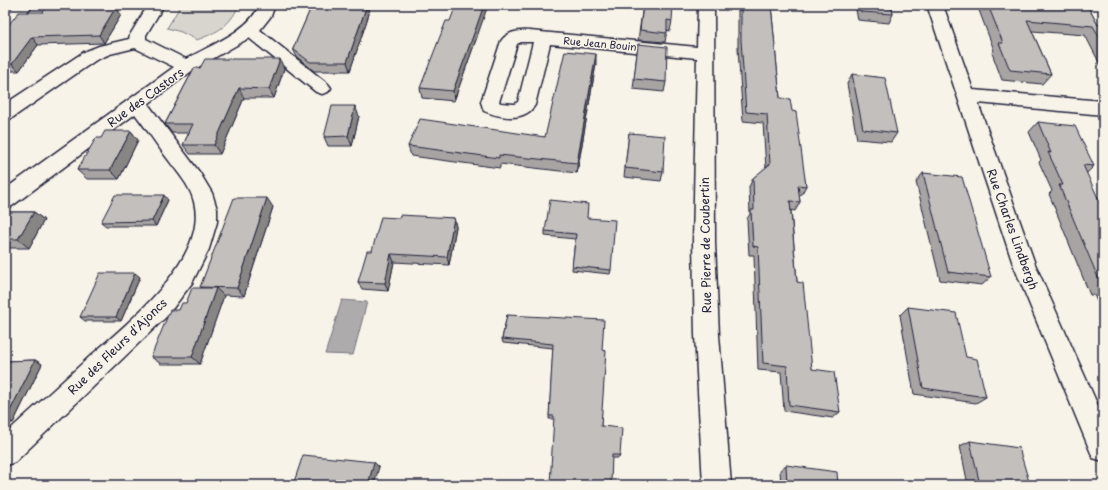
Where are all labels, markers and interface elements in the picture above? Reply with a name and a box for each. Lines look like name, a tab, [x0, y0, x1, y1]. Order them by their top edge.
street label: Rue Jean Bouin	[563, 32, 637, 54]
street label: Rue des Castors	[103, 63, 187, 131]
street label: Rue Charles Lindbergh	[983, 166, 1043, 292]
street label: Rue Pierre de Coubertin	[695, 177, 715, 313]
street label: Rue des Fleurs d'Ajoncs	[63, 293, 171, 398]

